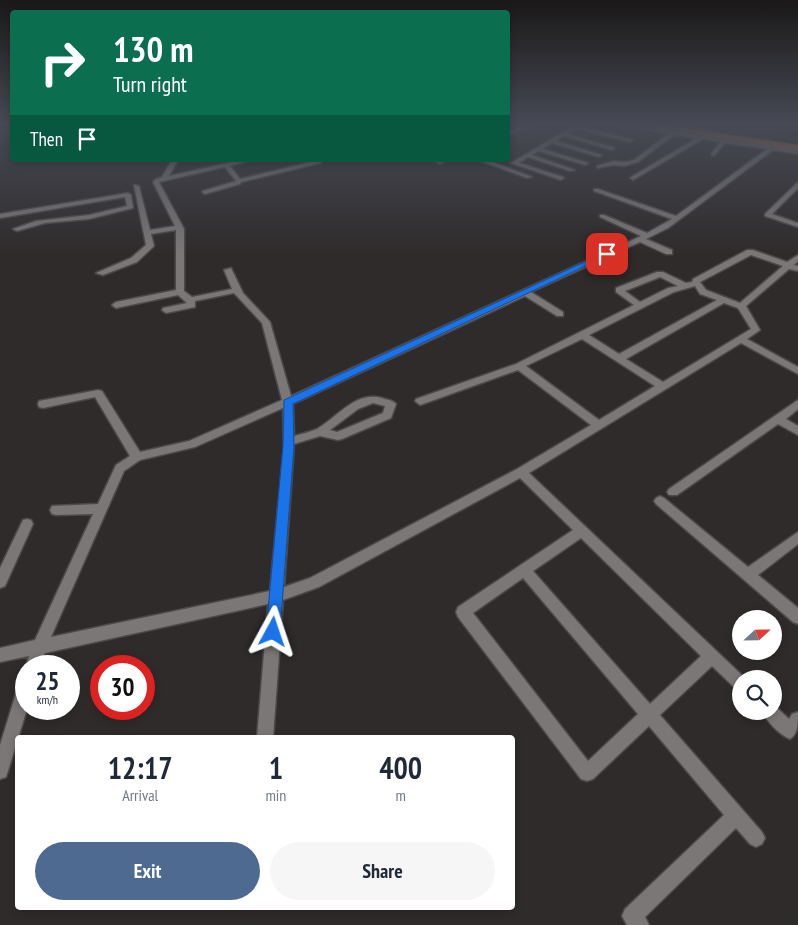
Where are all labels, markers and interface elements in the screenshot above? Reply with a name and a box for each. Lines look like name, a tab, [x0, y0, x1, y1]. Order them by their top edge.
text: 130 m	[113, 26, 194, 72]
icon: right	[30, 30, 95, 95]
text: Turn right	[113, 70, 187, 98]
icon: arrive	[73, 125, 101, 153]
text: Then	[30, 127, 63, 151]
pin	[586, 233, 628, 275]
icon: arrive	[593, 240, 621, 268]
position arrow	[246, 605, 298, 657]
north arrow	[732, 610, 782, 660]
map controls	[732, 610, 782, 720]
speed limit sign: 30	[90, 655, 155, 720]
text: 25	[36, 665, 59, 697]
button: search	[732, 670, 782, 720]
text: km/h	[37, 692, 58, 707]
text: 12:17	[108, 748, 173, 787]
text: 1	[269, 748, 283, 787]
text: 400	[379, 748, 422, 787]
text: Arrival	[122, 785, 158, 805]
text: min	[265, 785, 286, 805]
text: m	[395, 785, 406, 805]
button: Exit	[35, 842, 260, 900]
button: Share	[270, 842, 495, 900]

